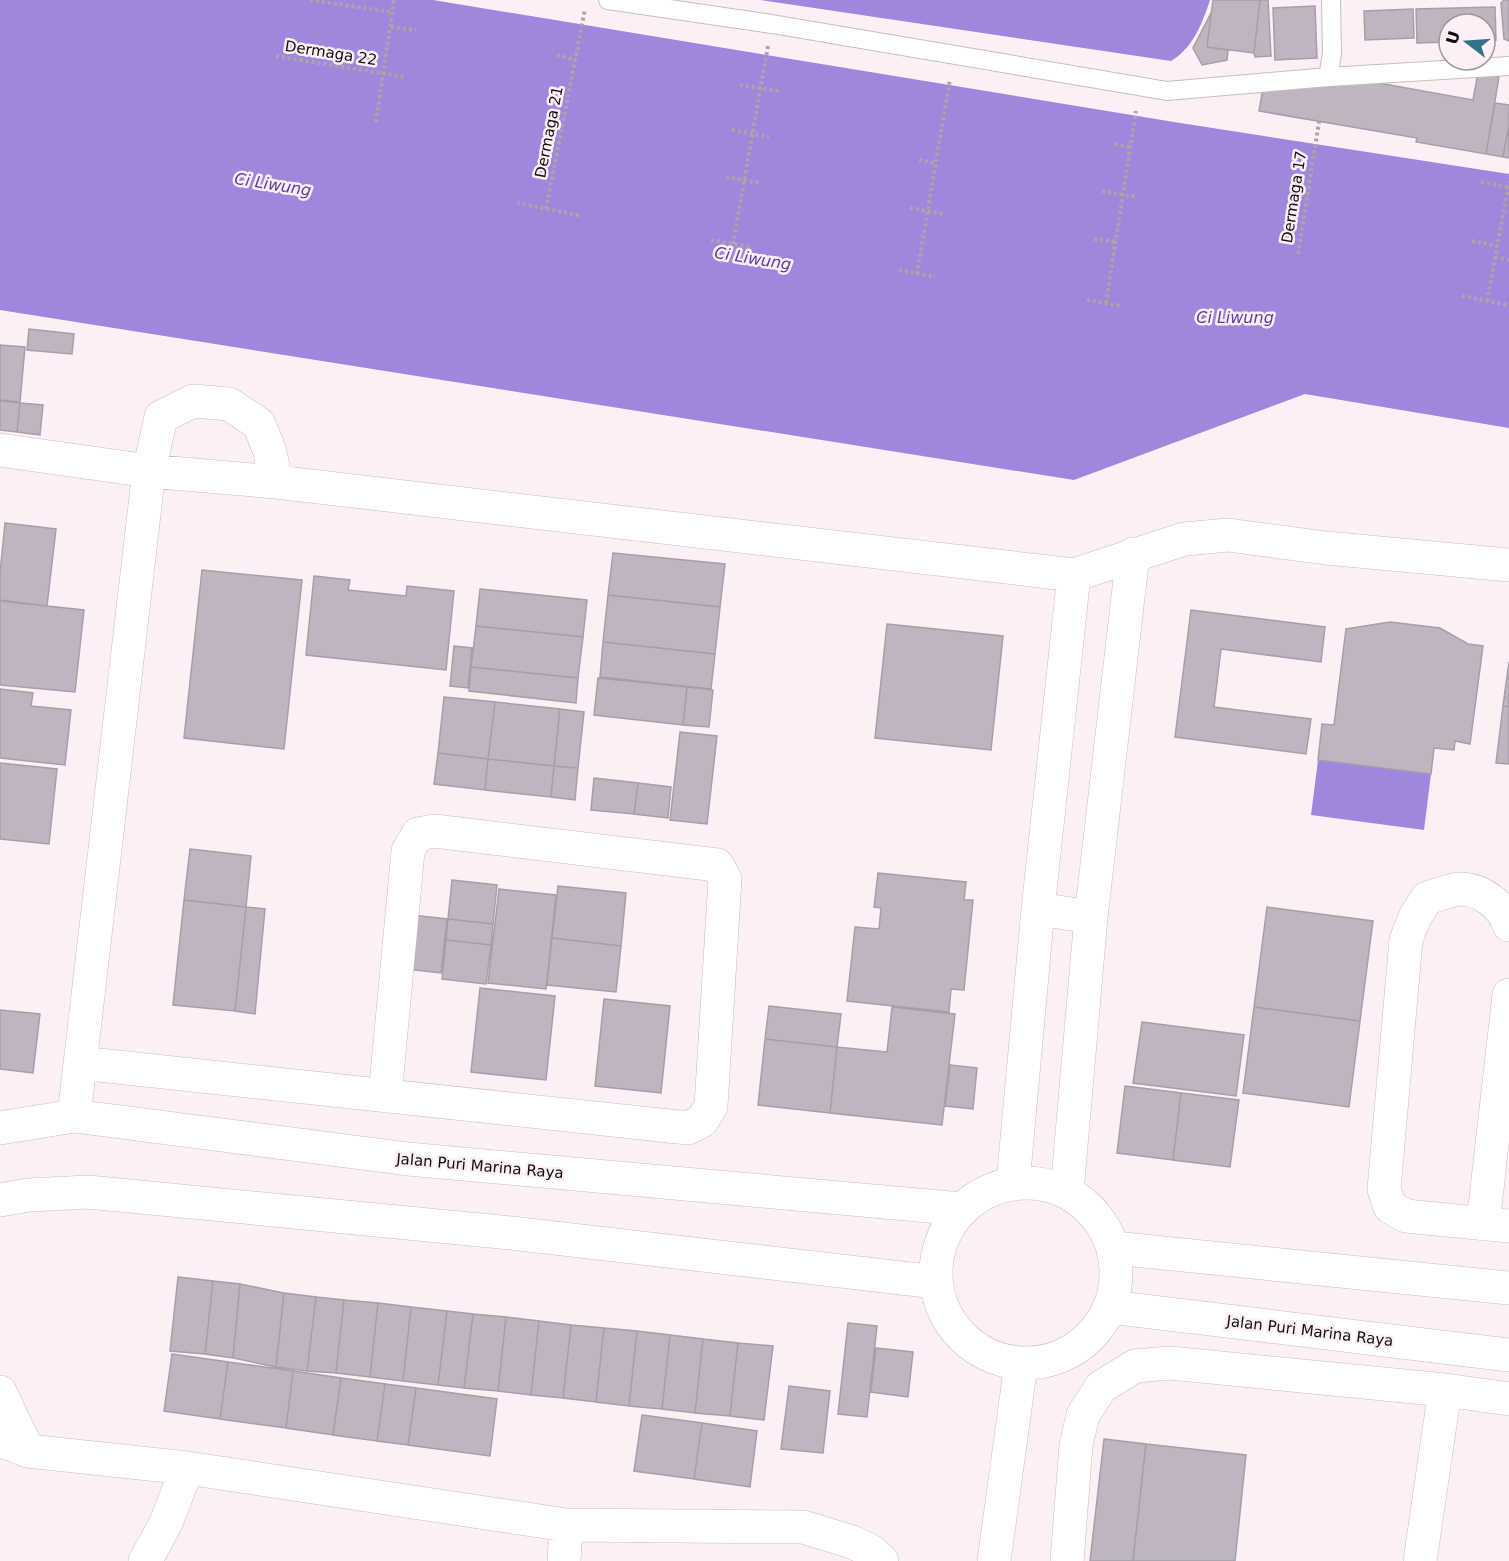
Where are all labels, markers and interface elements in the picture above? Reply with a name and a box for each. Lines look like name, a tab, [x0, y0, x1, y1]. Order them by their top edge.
north arrow	[1437, 12, 1497, 72]
text: U	[1442, 29, 1464, 47]
street label: Dermaga 22	[284, 37, 378, 69]
street label: Dermaga 21	[531, 85, 567, 179]
street label: Dermaga 17	[1278, 150, 1310, 244]
water label: Ci Liwung	[233, 169, 313, 200]
water label: Ci Liwung	[713, 243, 793, 274]
water label: Ci Liwung	[1196, 308, 1274, 327]
street label: Jalan Puri Marina Raya	[395, 1150, 564, 1182]
street label: Jalan Puri Marina Raya	[1225, 1312, 1394, 1350]

